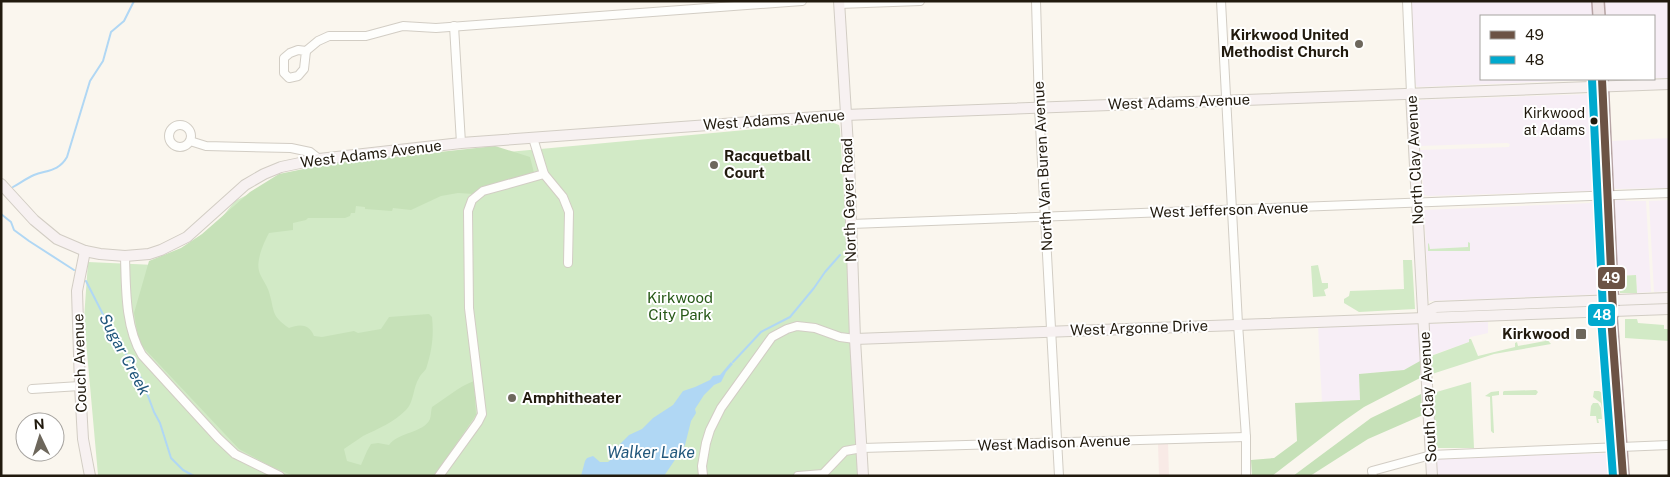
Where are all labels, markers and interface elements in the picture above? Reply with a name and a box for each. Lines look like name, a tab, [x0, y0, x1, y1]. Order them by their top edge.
legend	[1480, 15, 1655, 80]
place label: Kirkwood United Methodist Church	[1221, 26, 1349, 60]
text: 49	[1525, 26, 1544, 43]
marker: Kirkwood United Methodist Church	[1353, 38, 1365, 50]
text: 48	[1525, 51, 1544, 68]
street label: North Van Buren Avenue	[1030, 81, 1055, 251]
street label: West Adams Avenue	[1108, 91, 1250, 112]
street label: North Clay Avenue	[1403, 95, 1426, 225]
place label: Kirkwood at Adams	[1523, 105, 1585, 138]
street label: West Adams Avenue	[702, 106, 846, 133]
marker: Kirkwood at Adams	[1589, 116, 1599, 126]
street label: West Adams Avenue	[299, 136, 443, 171]
street label: North Geyer Road	[838, 138, 859, 262]
place label: Racquetball Court	[724, 147, 811, 181]
marker: Racquetball Court	[708, 159, 720, 171]
street label: West Jefferson Avenue	[1149, 198, 1309, 221]
line badge: 49	[1597, 266, 1626, 290]
text: 49	[1602, 270, 1620, 286]
park label: Kirkwood City Park	[647, 289, 713, 323]
line badge: 48	[1587, 303, 1616, 327]
text: 48	[1593, 307, 1611, 323]
water label: Sugar Creek	[95, 310, 154, 399]
street label: Couch Avenue	[69, 313, 90, 413]
street label: West Argonne Drive	[1070, 317, 1208, 338]
place label: Kirkwood	[1502, 325, 1570, 342]
marker: Kirkwood	[1574, 327, 1588, 341]
street label: South Clay Avenue	[1416, 331, 1439, 463]
place label: Amphitheater	[522, 389, 621, 406]
marker: Amphitheater	[506, 392, 518, 404]
north arrow	[15, 412, 65, 462]
text: N	[33, 416, 45, 432]
street label: West Madison Avenue	[977, 431, 1131, 454]
water label: Walker Lake	[607, 443, 695, 462]

